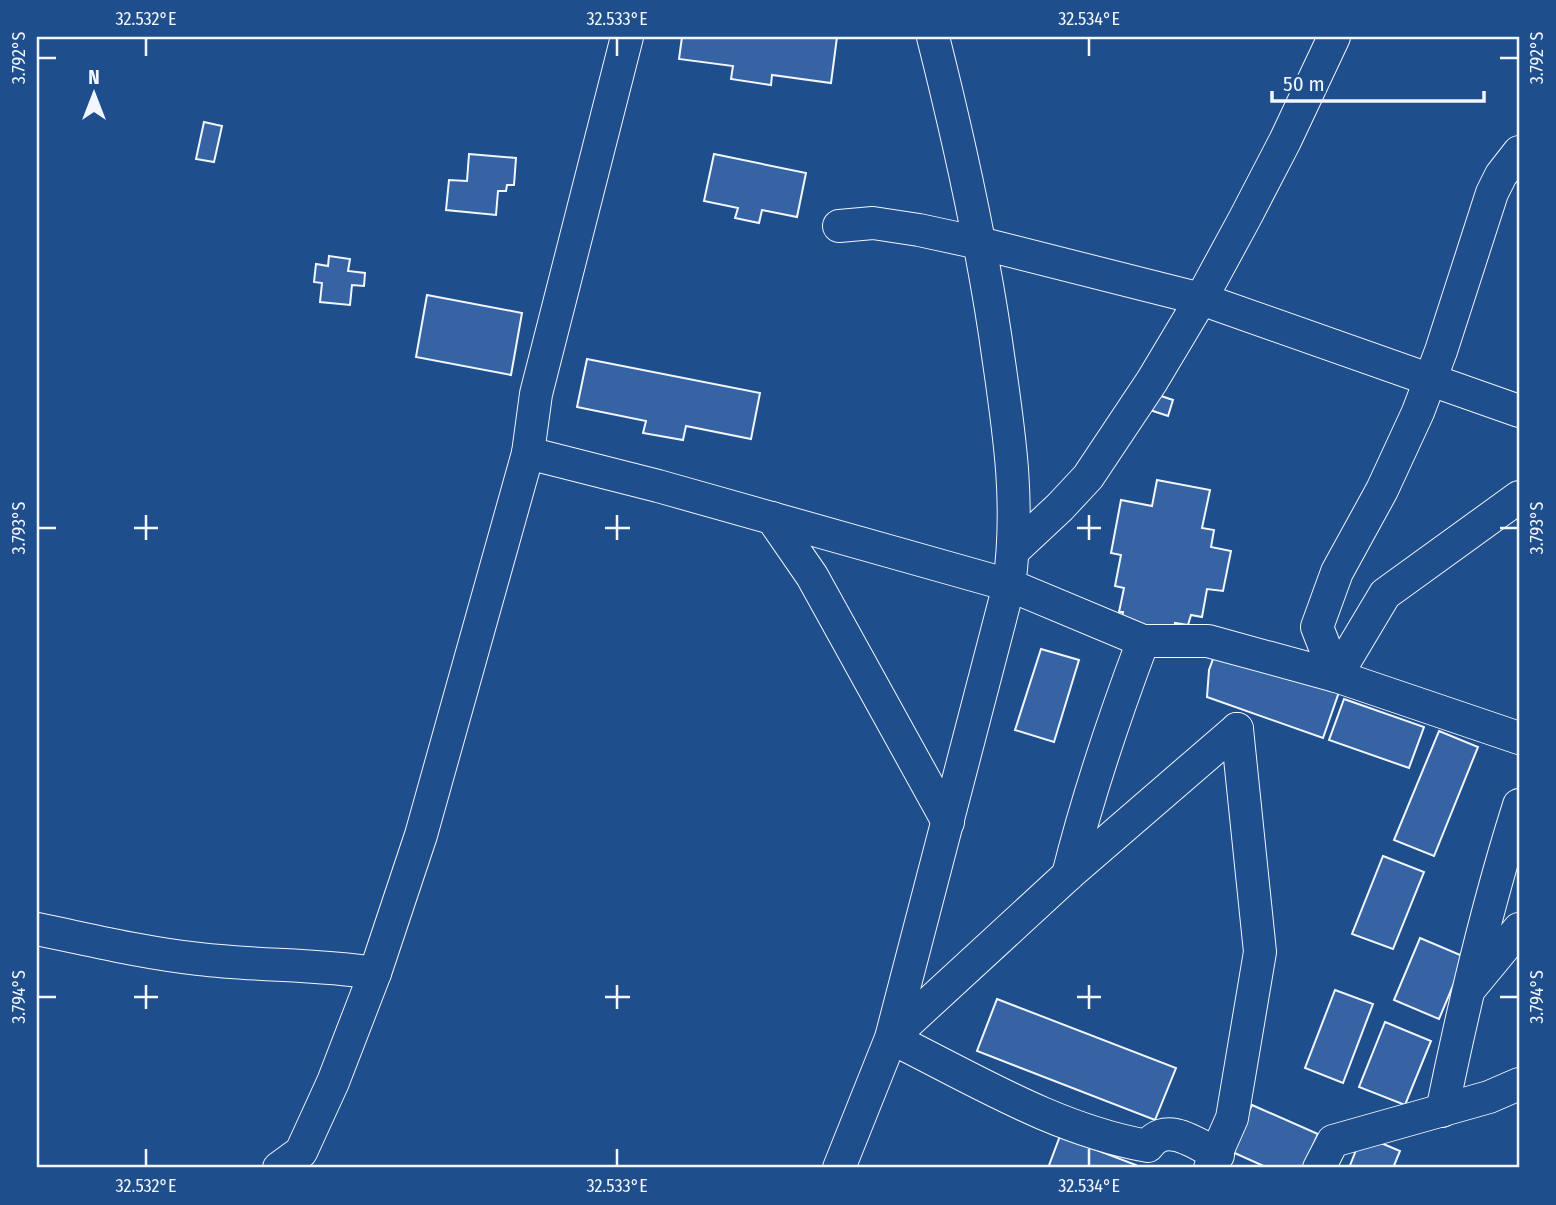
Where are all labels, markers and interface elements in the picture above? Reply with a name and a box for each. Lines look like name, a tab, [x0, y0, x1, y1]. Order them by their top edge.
text: 32.532°E	[116, 8, 176, 30]
text: 32.533°E	[586, 8, 648, 30]
text: 32.534°E	[1058, 8, 1120, 30]
text: 3.792°S	[8, 32, 30, 84]
text: 3.792°S	[1526, 32, 1548, 84]
north arrow	[60, 60, 130, 130]
scale bar	[1272, 60, 1484, 104]
text: N	[88, 66, 100, 89]
text: 50 m	[1283, 71, 1325, 97]
text: 3.793°S	[8, 502, 30, 554]
text: 3.793°S	[1526, 502, 1548, 554]
text: 3.794°S	[8, 970, 30, 1024]
text: 3.794°S	[1526, 970, 1548, 1024]
text: 32.532°E	[116, 1175, 176, 1197]
text: 32.533°E	[586, 1175, 648, 1197]
text: 32.534°E	[1058, 1175, 1120, 1197]

